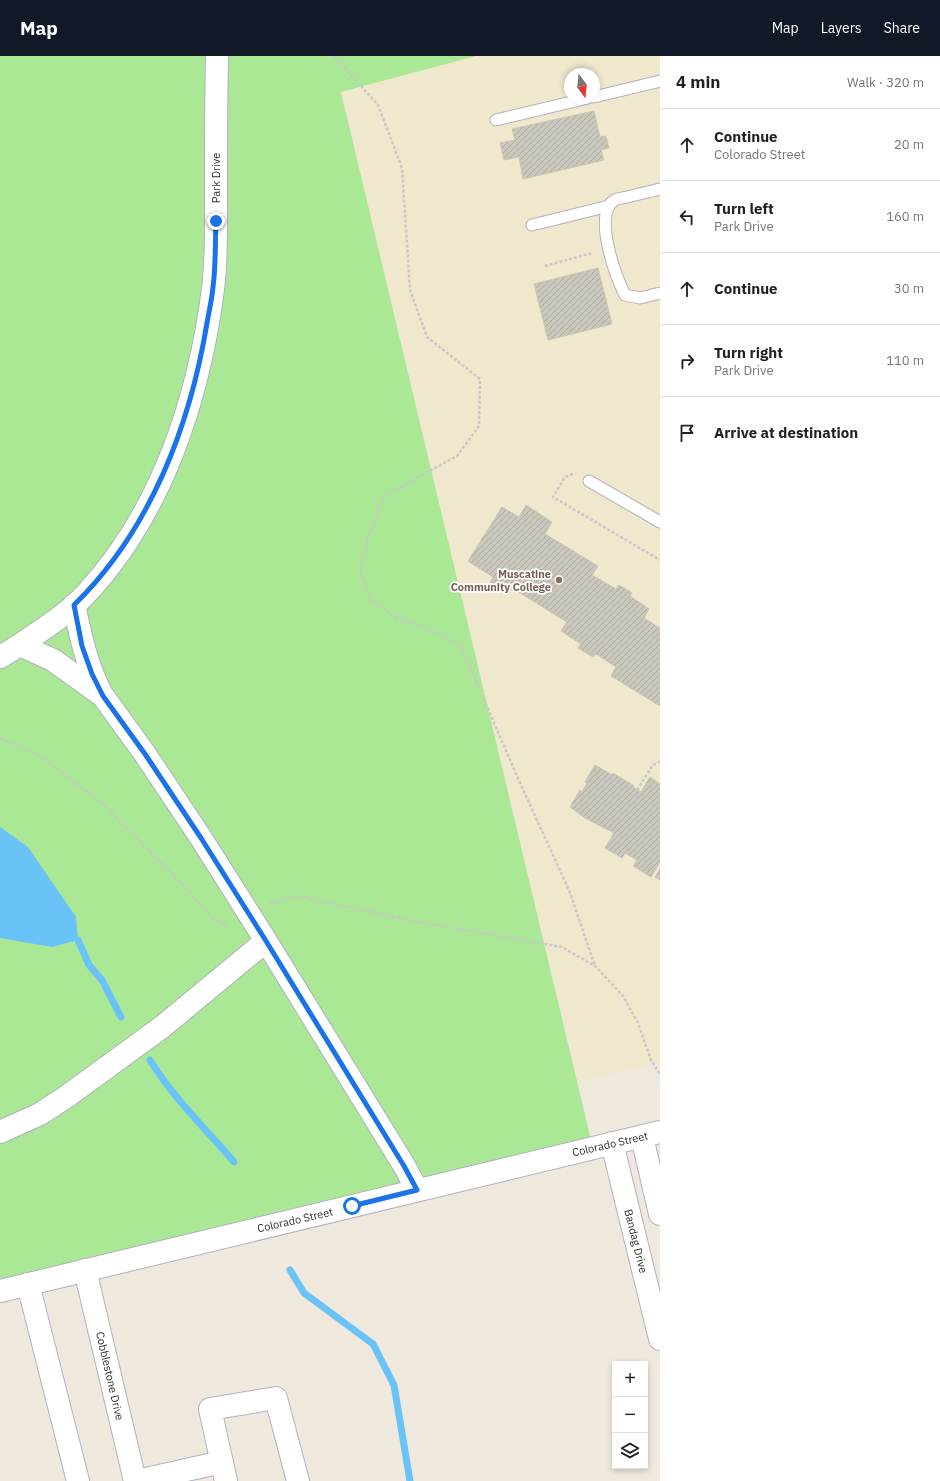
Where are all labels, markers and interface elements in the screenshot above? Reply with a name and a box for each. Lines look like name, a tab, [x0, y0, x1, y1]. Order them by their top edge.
text: Map	[20, 16, 58, 40]
text: Map	[772, 19, 799, 37]
text: Layers	[821, 19, 862, 37]
text: Share	[884, 19, 920, 37]
north arrow	[564, 68, 600, 104]
text: 4 min	[676, 71, 720, 93]
text: Walk · 320 m	[847, 74, 924, 91]
text: Continue	[714, 127, 778, 146]
icon: ahead	[676, 134, 698, 156]
text: 20 m	[894, 136, 924, 153]
text: Colorado Street	[714, 146, 805, 163]
street label: Park Drive	[209, 153, 223, 203]
text: Turn left	[714, 199, 774, 218]
icon: left	[676, 206, 698, 228]
text: 160 m	[886, 208, 924, 225]
route end	[207, 212, 225, 230]
text: Park Drive	[714, 218, 774, 235]
icon: ahead	[676, 278, 698, 300]
text: Continue	[714, 279, 778, 298]
text: 30 m	[894, 280, 924, 297]
text: Turn right	[714, 343, 783, 362]
icon: right	[676, 350, 698, 372]
text: 110 m	[886, 352, 924, 369]
text: Park Drive	[714, 362, 774, 379]
icon: arrive	[676, 422, 698, 444]
text: Arrive at destination	[714, 423, 858, 442]
place label: Muscatine Community College	[451, 567, 551, 594]
marker: Muscatine Community College	[554, 575, 564, 585]
street label: Colorado Street	[571, 1128, 649, 1160]
route start	[343, 1197, 361, 1215]
street label: Colorado Street	[256, 1204, 334, 1236]
street label: Bandag Drive	[621, 1208, 651, 1274]
street label: Cobblestone Drive	[93, 1330, 127, 1422]
map controls	[612, 1361, 648, 1469]
button: +	[612, 1361, 648, 1397]
button: −	[612, 1397, 648, 1433]
button: layers	[612, 1433, 648, 1469]

